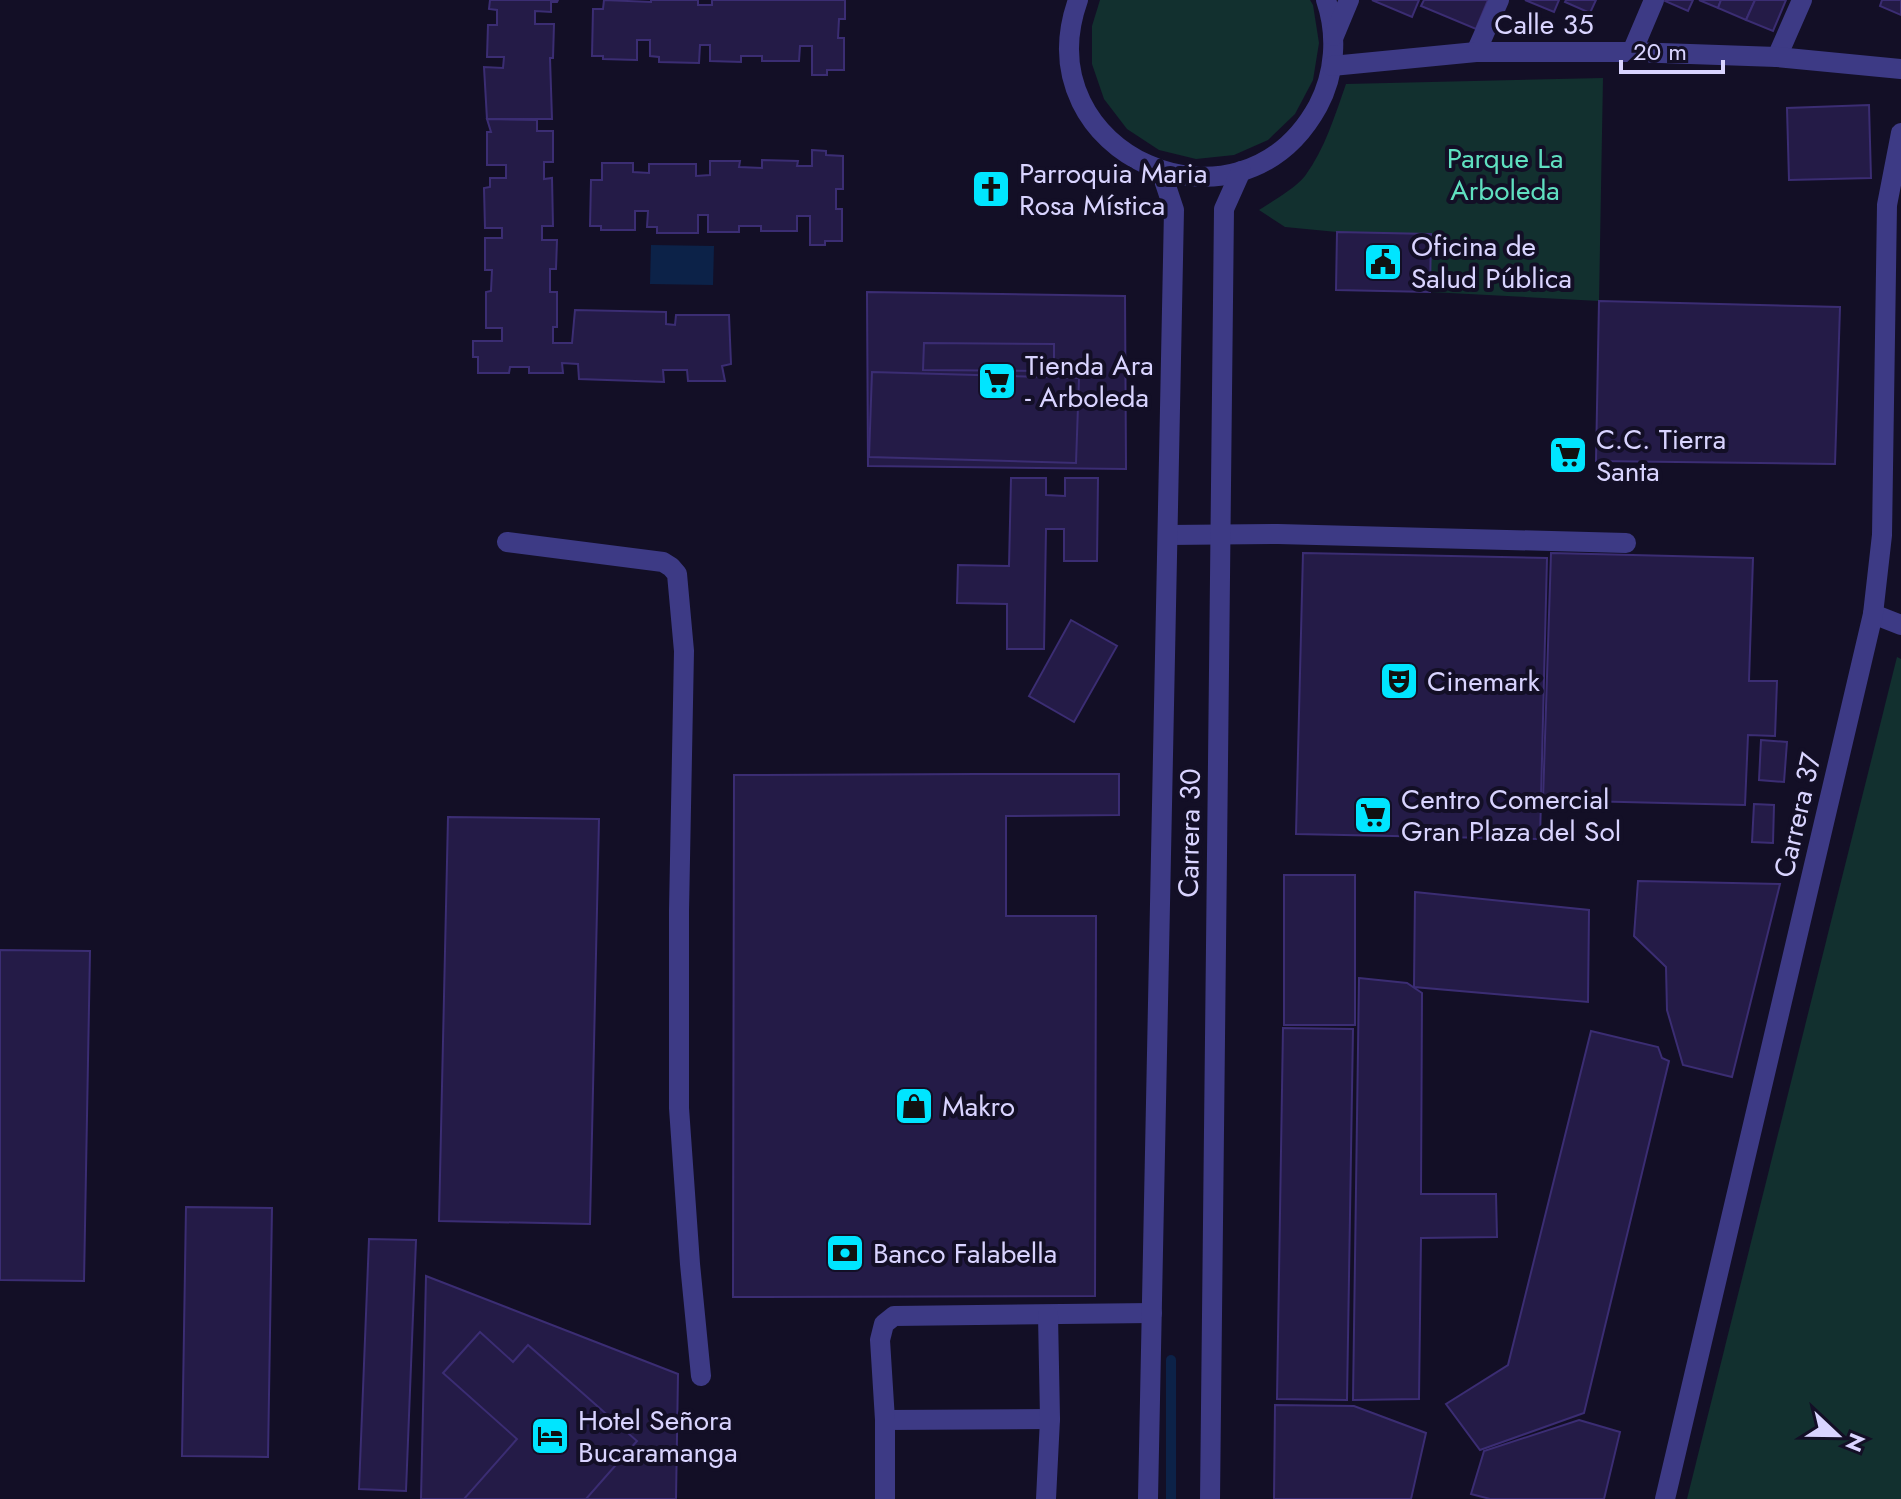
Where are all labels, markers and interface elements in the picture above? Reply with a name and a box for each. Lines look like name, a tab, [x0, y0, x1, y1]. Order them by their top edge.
street label: Calle 35	[1494, 4, 1594, 45]
scale bar	[1621, 24, 1723, 74]
text: 20 m	[1633, 34, 1687, 69]
park label: Parque La Arboleda	[1447, 138, 1563, 211]
place label: Parroquia Maria Rosa Mística	[1019, 153, 1207, 226]
church icon: Parroquia Maria Rosa Mística	[970, 168, 1012, 210]
place label: Oficina de Salud Pública	[1411, 226, 1572, 299]
public building icon: Oficina de Salud Pública	[1362, 241, 1404, 283]
place label: Tienda Ara - Arboleda	[1025, 345, 1154, 418]
supermarket icon: Tienda Ara - Arboleda	[976, 360, 1018, 402]
place label: C.C. Tierra Santa	[1596, 419, 1726, 492]
supermarket icon: C.C. Tierra Santa	[1547, 434, 1589, 476]
theatre icon: Cinemark	[1378, 660, 1420, 702]
place label: Cinemark	[1427, 661, 1540, 702]
street label: Carrera 37	[1763, 748, 1832, 882]
street label: Carrera 30	[1168, 768, 1211, 898]
place label: Centro Comercial Gran Plaza del Sol	[1401, 779, 1621, 852]
supermarket icon: Centro Comercial Gran Plaza del Sol	[1352, 794, 1394, 836]
shop icon: Makro	[893, 1085, 935, 1127]
place label: Makro	[942, 1086, 1015, 1127]
bank icon: Banco Falabella	[824, 1232, 866, 1274]
place label: Banco Falabella	[873, 1233, 1057, 1274]
north arrow	[1797, 1395, 1877, 1475]
place label: Hotel Señora Bucaramanga	[578, 1400, 738, 1473]
hotel icon: Hotel Señora Bucaramanga	[529, 1415, 571, 1457]
text: N	[1837, 1428, 1874, 1457]

